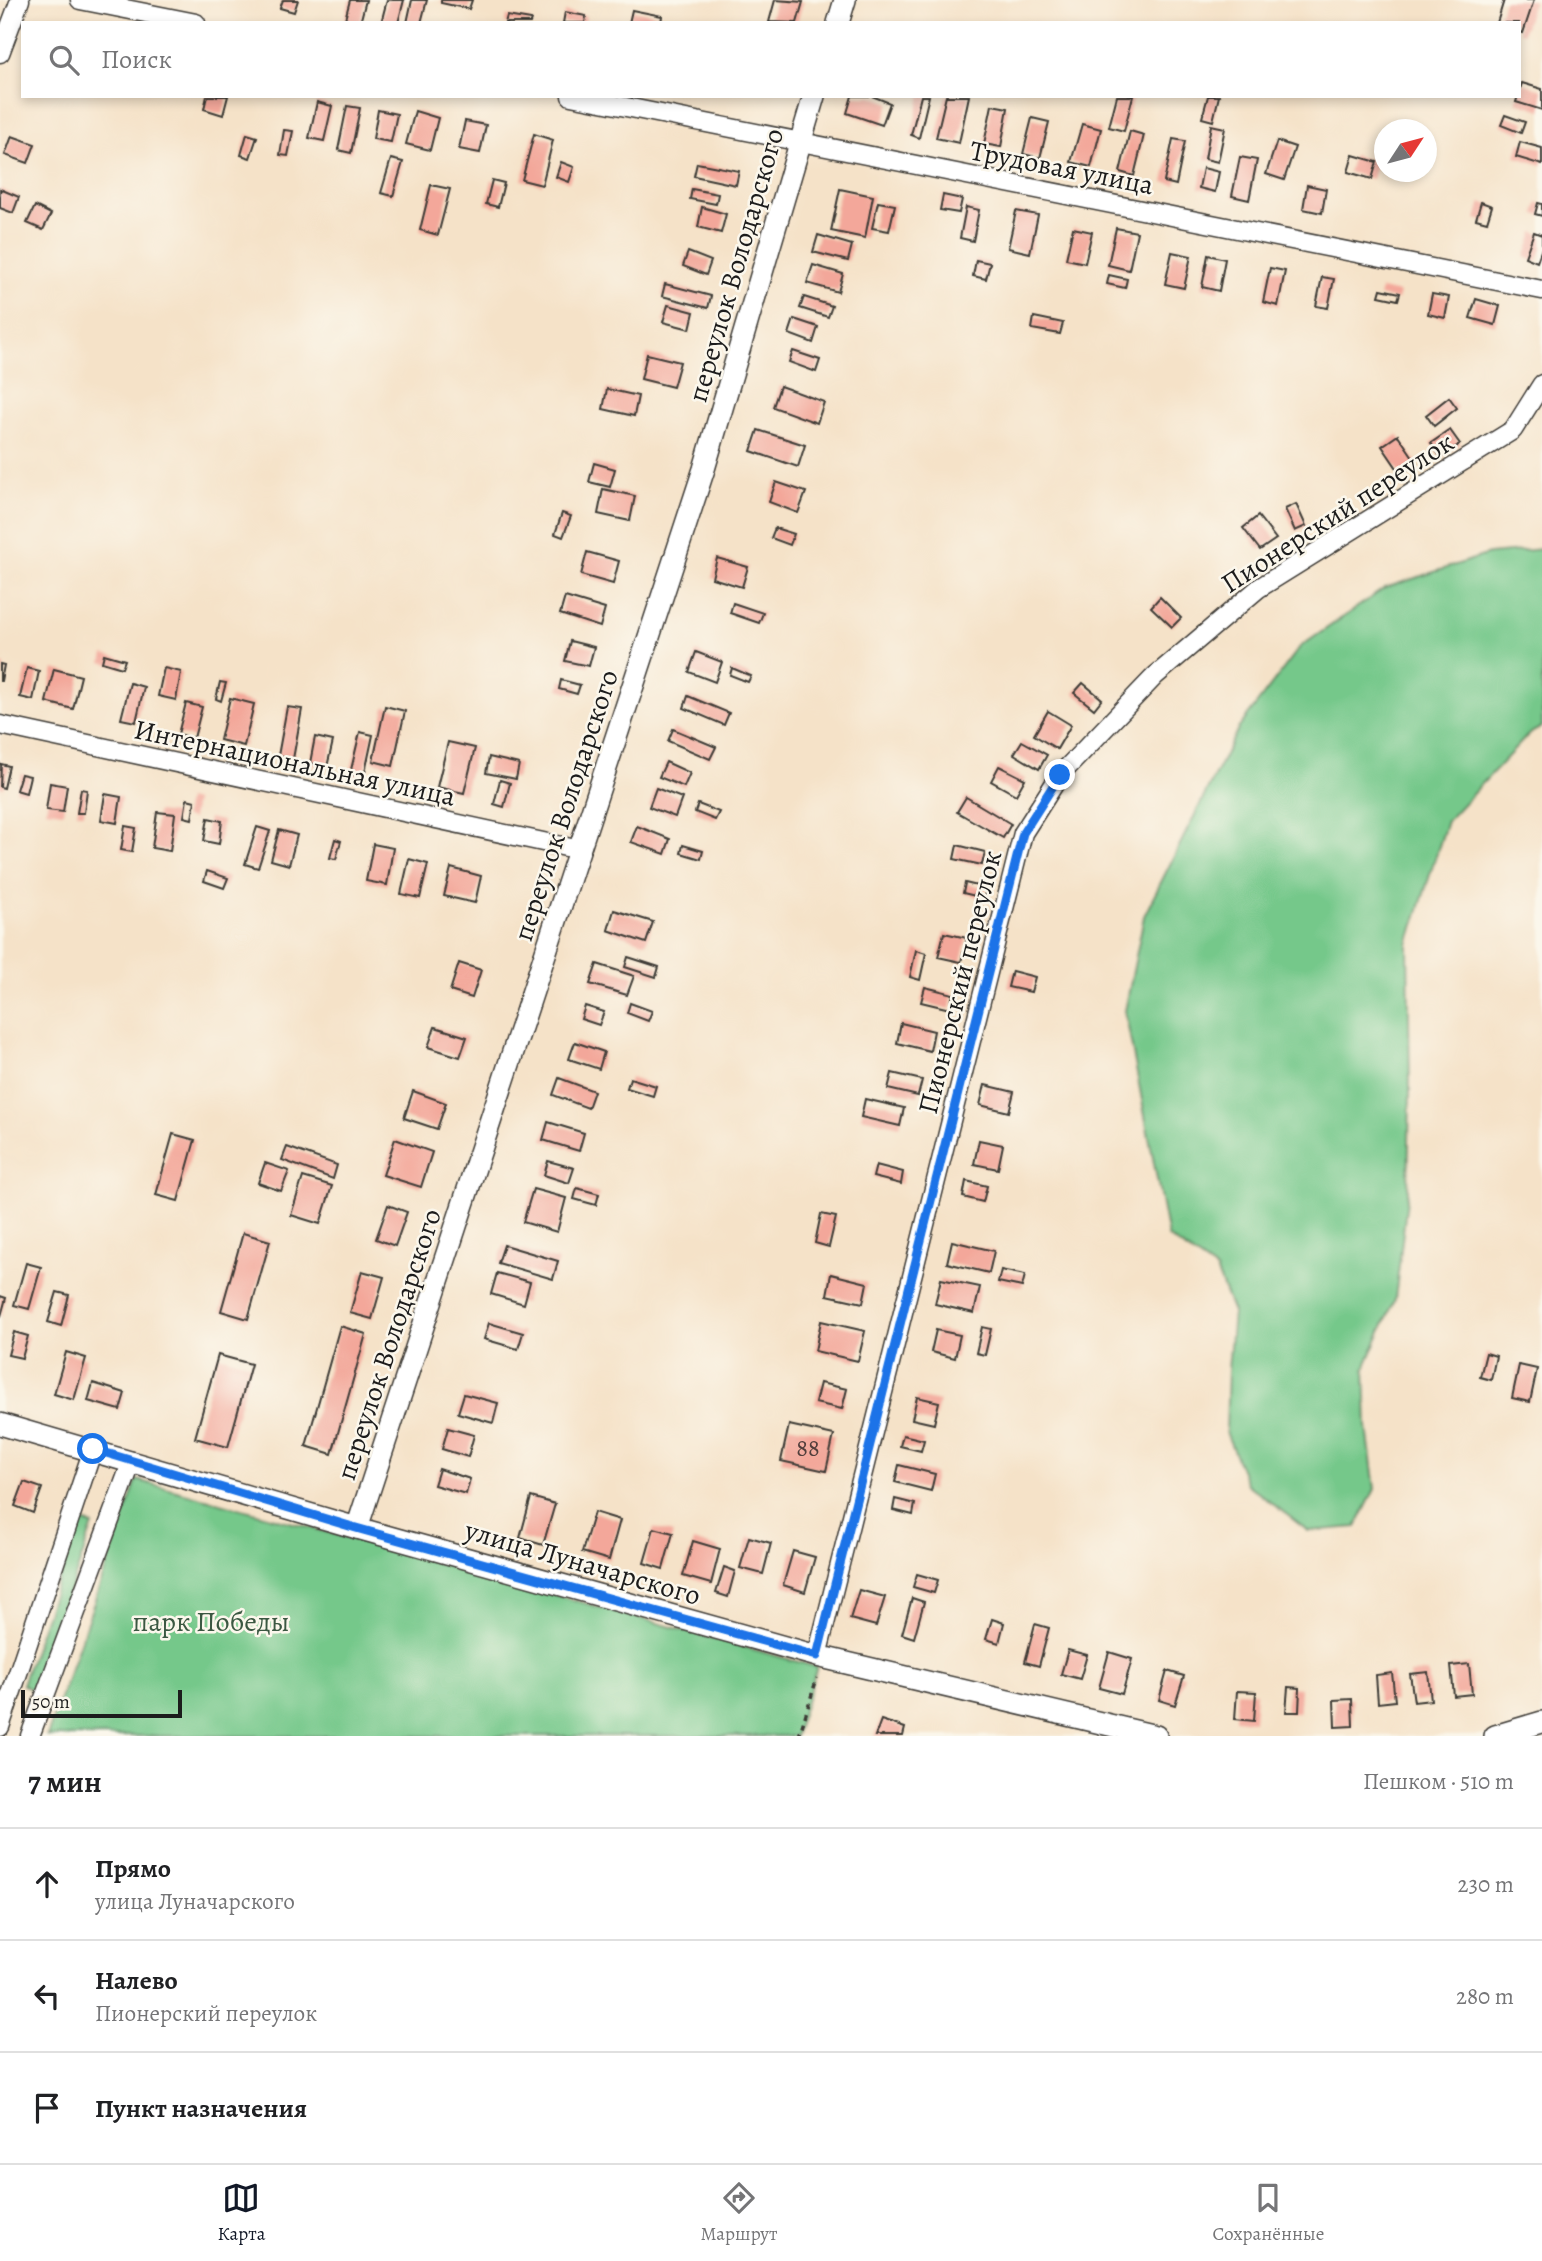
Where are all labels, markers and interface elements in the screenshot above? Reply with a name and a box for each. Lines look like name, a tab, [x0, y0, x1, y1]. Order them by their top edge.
search box	[21, 21, 1521, 98]
icon: search	[45, 41, 83, 79]
text: Поиск	[101, 42, 172, 77]
north arrow	[1374, 119, 1437, 182]
street label: переулок Володарского	[679, 124, 793, 407]
street label: Трудовая улица	[967, 132, 1157, 204]
street label: Пионерский переулок	[1214, 423, 1461, 602]
street label: переулок Володарского	[504, 665, 628, 946]
street label: Интернациональная улица	[131, 710, 459, 816]
route end	[1044, 759, 1075, 790]
street label: Пионерский переулок	[909, 846, 1011, 1118]
street label: переулок Володарского	[327, 1204, 451, 1485]
house number: 88	[796, 1432, 820, 1464]
route start	[77, 1433, 108, 1464]
street label: улица Луначарского	[460, 1511, 705, 1615]
park label: парк Победы	[133, 1603, 290, 1641]
scale bar	[21, 1687, 182, 1719]
text: 50 m	[32, 1689, 70, 1715]
text: 7 мин	[28, 1762, 102, 1802]
text: Пешком · 510 m	[1363, 1766, 1514, 1797]
text: Прямо	[95, 1851, 171, 1886]
icon: ahead	[28, 1865, 66, 1903]
text: 230 m	[1458, 1869, 1514, 1900]
text: улица Луначарского	[95, 1886, 295, 1917]
text: Налево	[95, 1963, 178, 1998]
icon: left	[28, 1977, 66, 2015]
text: 280 m	[1456, 1981, 1514, 2012]
text: Пионерский переулок	[95, 1998, 317, 2029]
icon: arrive	[28, 2089, 66, 2127]
text: Пункт назначения	[95, 2091, 307, 2126]
tab: Карта	[218, 2179, 265, 2247]
tab: Маршрут	[700, 2179, 777, 2247]
tab: Сохранённые	[1212, 2179, 1324, 2247]

